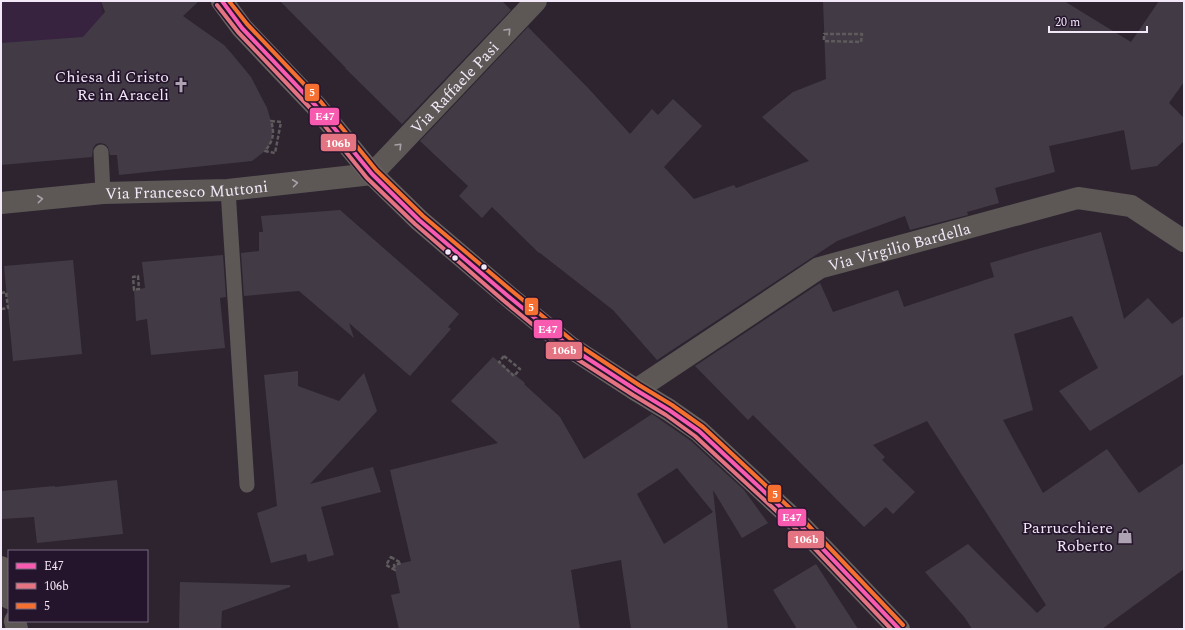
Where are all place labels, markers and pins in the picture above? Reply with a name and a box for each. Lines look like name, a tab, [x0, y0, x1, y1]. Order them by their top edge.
place label: Chiesa di Cristo Re in Araceli	[55, 65, 169, 107]
church icon: Chiesa di Cristo Re in Araceli	[172, 76, 190, 94]
unlabelled marker	[443, 247, 453, 257]
unlabelled marker	[450, 253, 460, 263]
unlabelled marker	[479, 262, 489, 272]
place label: Parrucchiere Roberto	[1022, 516, 1113, 558]
shop icon: Parrucchiere Roberto	[1116, 527, 1134, 545]

